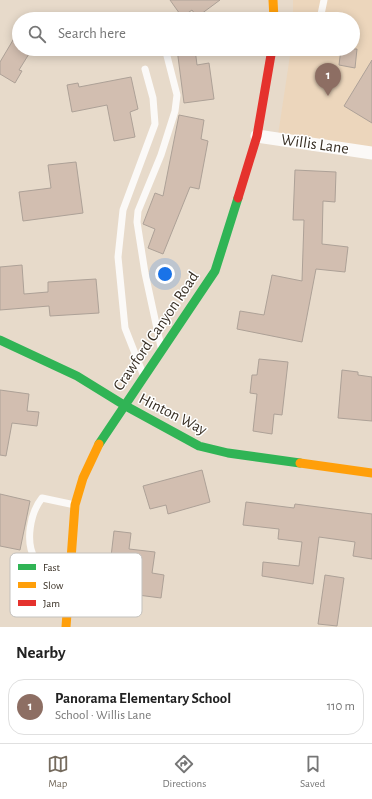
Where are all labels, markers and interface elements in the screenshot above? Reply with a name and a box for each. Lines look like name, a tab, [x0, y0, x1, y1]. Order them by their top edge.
search box	[12, 12, 360, 56]
icon: search	[26, 23, 48, 45]
text: Search here	[58, 26, 126, 41]
pin: 1	[315, 63, 341, 96]
street label: Willis Lane	[280, 131, 350, 157]
your location	[155, 264, 175, 284]
street label: Crawford Canyon Road	[110, 269, 203, 394]
street label: Hinton Way	[136, 390, 210, 439]
legend	[10, 553, 142, 617]
text: Fast	[43, 562, 61, 573]
text: Slow	[43, 580, 64, 591]
text: Jam	[43, 598, 60, 609]
text: Nearby	[16, 644, 66, 661]
text: Panorama Elementary School	[55, 691, 231, 706]
text: 1	[28, 700, 32, 713]
text: 110 m	[327, 700, 355, 713]
text: School · Willis Lane	[55, 709, 151, 722]
tab: Map	[47, 753, 69, 790]
tab: Directions	[162, 753, 206, 790]
tab: Saved	[300, 753, 325, 790]

